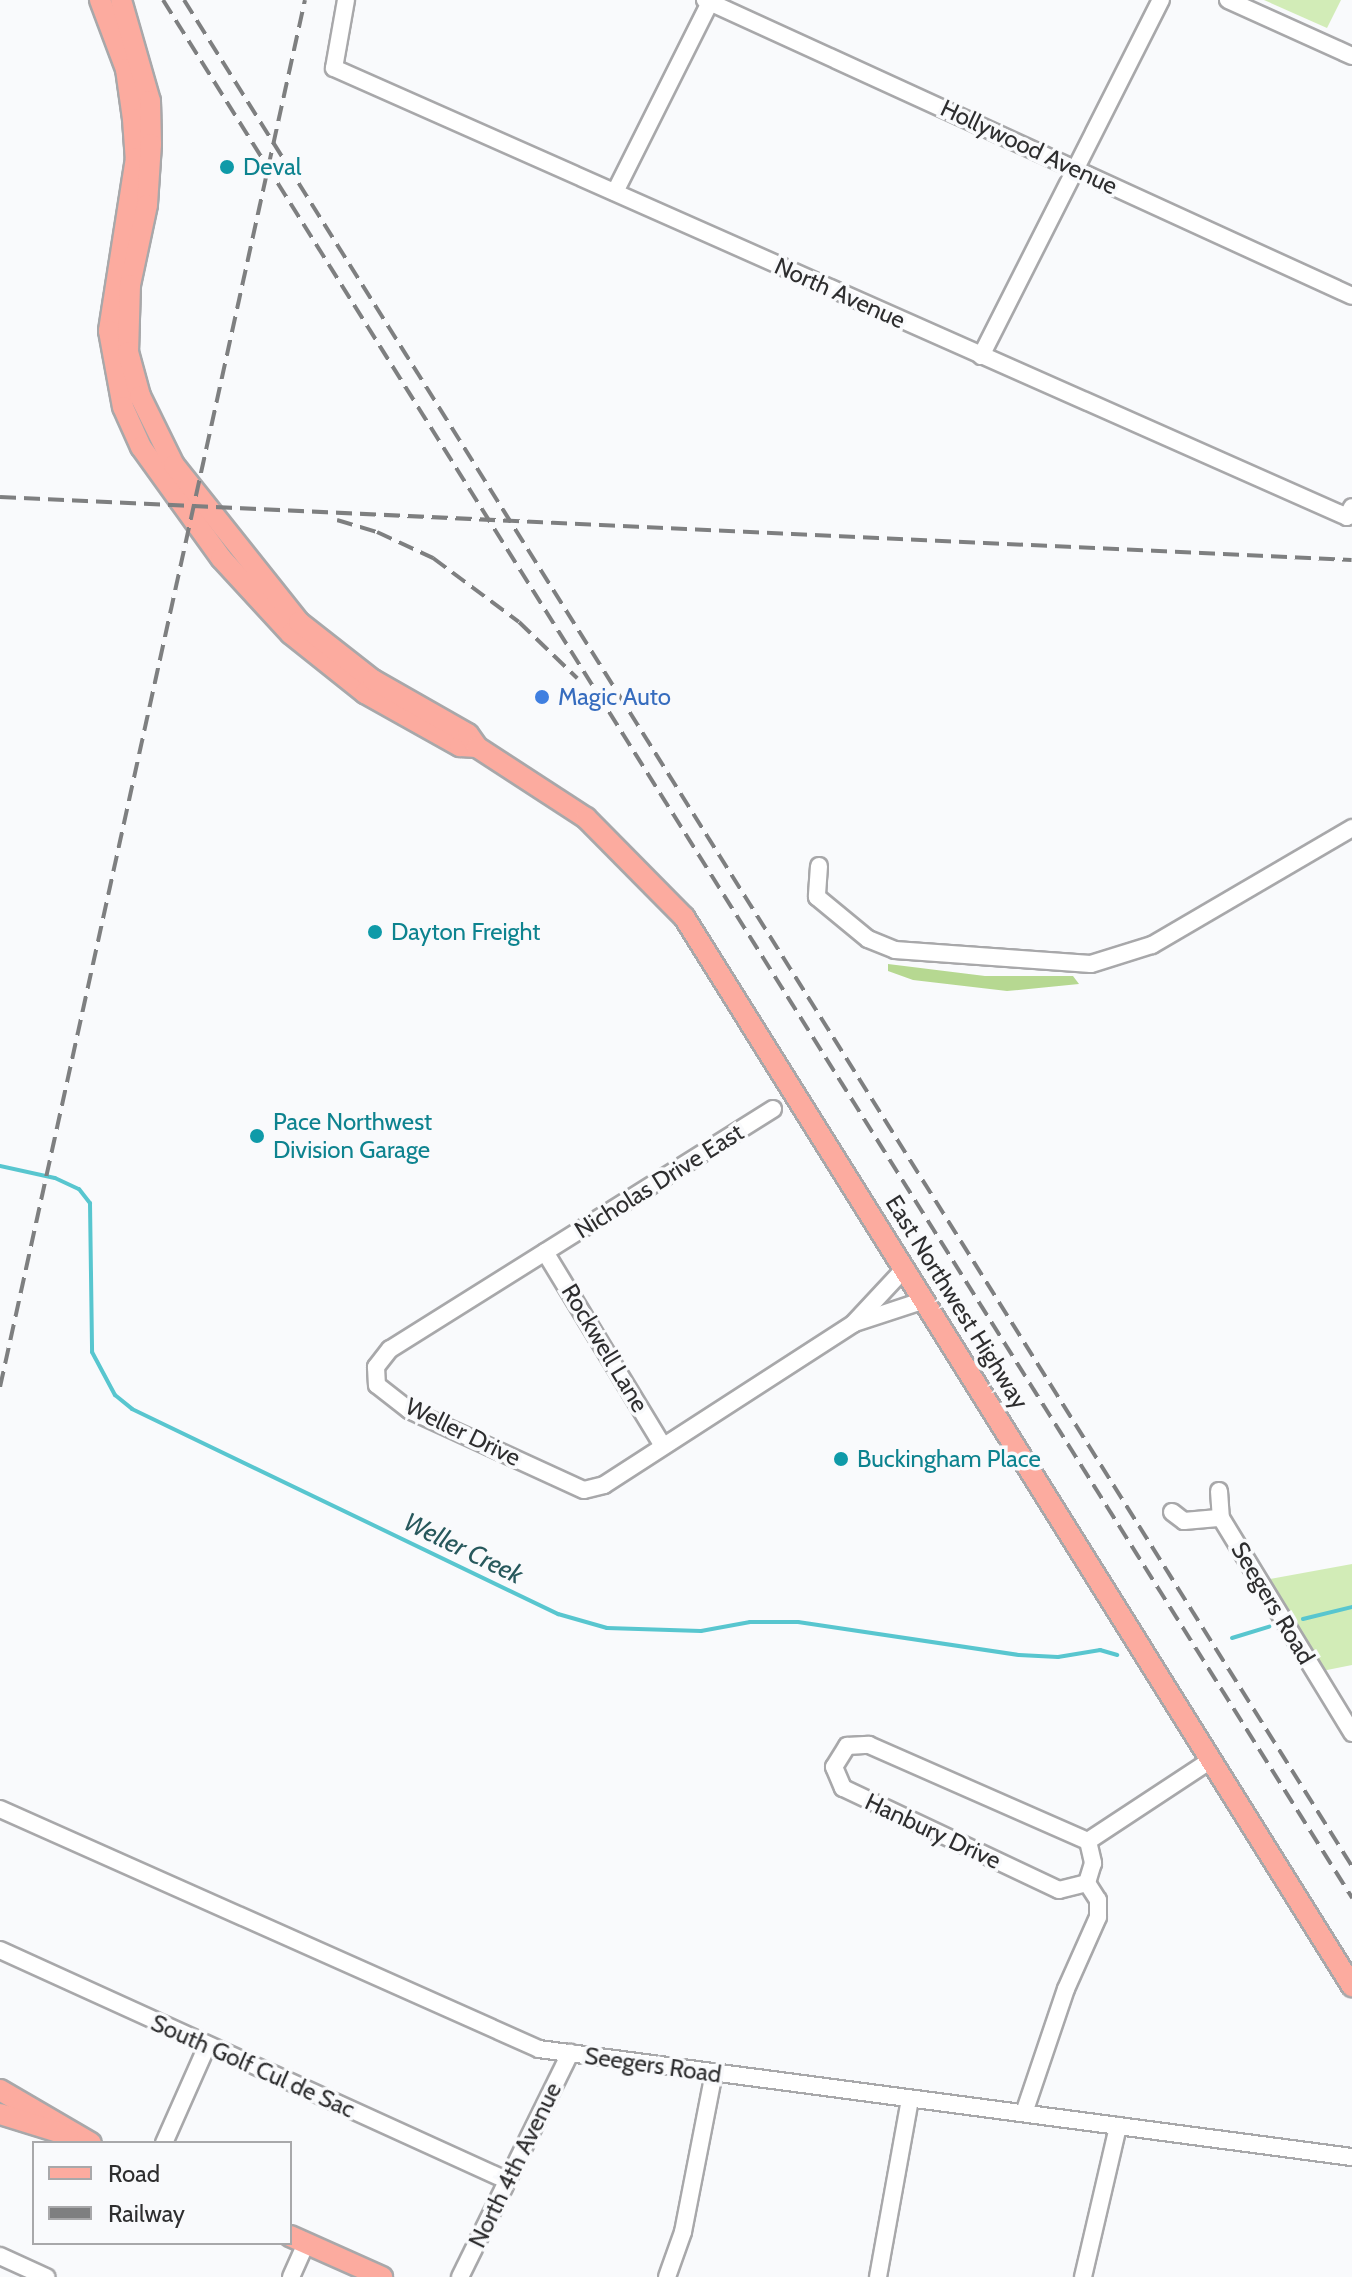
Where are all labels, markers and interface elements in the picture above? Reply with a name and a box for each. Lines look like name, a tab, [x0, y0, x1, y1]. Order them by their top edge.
street label: Hollywood Avenue	[936, 93, 1122, 201]
place label: Deval	[243, 153, 301, 181]
marker: Deval	[218, 158, 236, 176]
street label: North Avenue	[770, 251, 910, 335]
place label: Magic Auto	[558, 683, 671, 711]
marker: Magic Auto	[533, 688, 551, 706]
place label: Dayton Freight	[391, 918, 540, 946]
marker: Dayton Freight	[366, 923, 384, 941]
place label: Pace Northwest Division Garage	[273, 1108, 432, 1164]
street label: Nicholas Drive East	[569, 1118, 749, 1244]
marker: Pace Northwest Division Garage	[248, 1127, 266, 1145]
street label: East Northwest Highway	[879, 1190, 1035, 1414]
street label: Rockwell Lane	[555, 1279, 655, 1417]
street label: Weller Drive	[401, 1392, 525, 1472]
place label: Buckingham Place	[857, 1445, 1041, 1473]
marker: Buckingham Place	[832, 1450, 850, 1468]
water label: Weller Creek	[398, 1507, 528, 1591]
street label: Seegers Road	[1225, 1537, 1321, 1669]
street label: Hanbury Drive	[861, 1787, 1005, 1875]
street label: South Golf Cul de Sac	[147, 2008, 359, 2124]
street label: Seegers Road	[583, 2041, 723, 2089]
street label: North 4th Avenue	[463, 2078, 567, 2252]
legend	[32, 2141, 292, 2245]
text: Road	[108, 2159, 160, 2188]
text: Railway	[108, 2199, 185, 2228]

